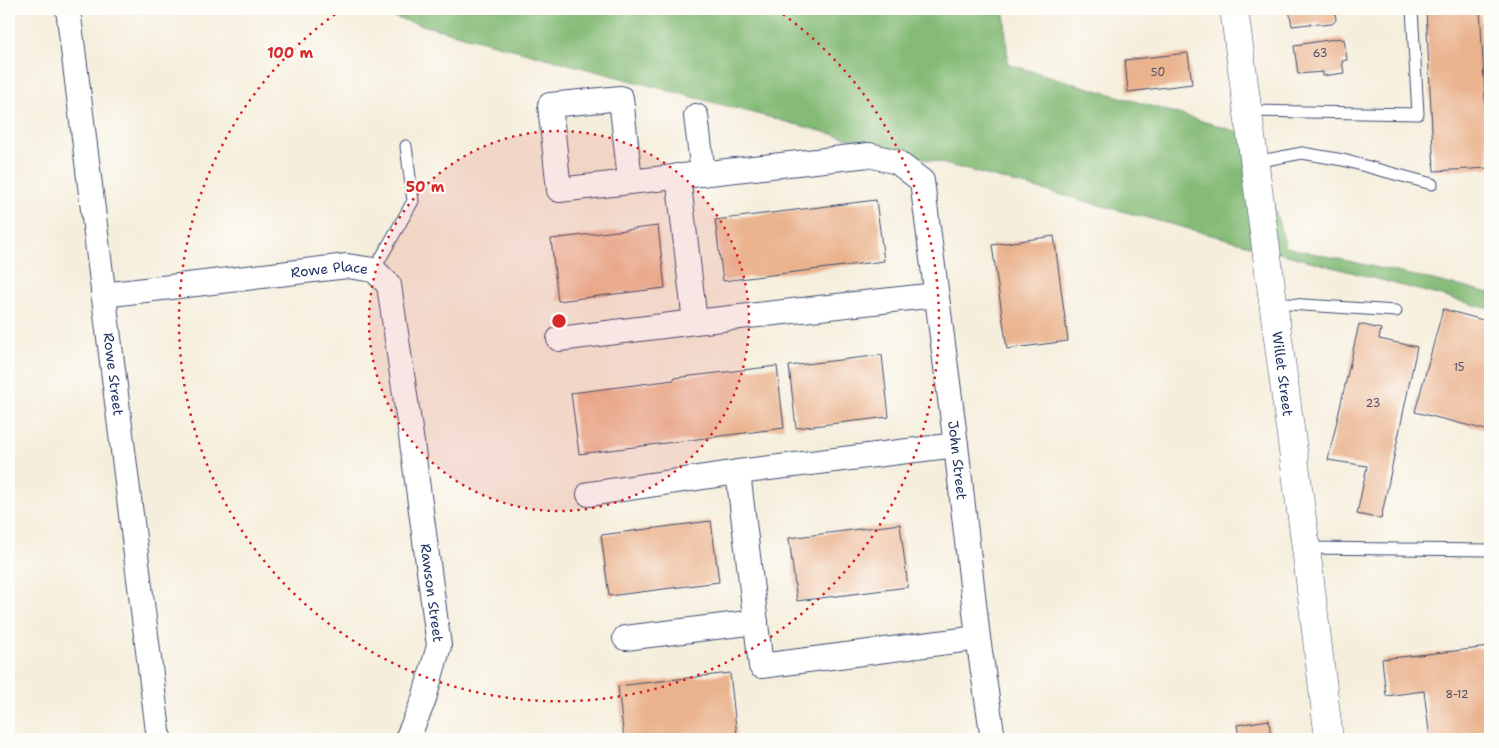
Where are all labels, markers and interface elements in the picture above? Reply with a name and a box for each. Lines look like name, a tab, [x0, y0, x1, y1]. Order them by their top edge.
text: 100 m	[267, 43, 313, 63]
house number: 63	[1313, 46, 1327, 61]
house number: 50	[1151, 65, 1165, 80]
text: 50 m	[406, 177, 445, 197]
street label: Rowe Place	[290, 257, 369, 282]
centre of rings	[550, 312, 568, 330]
street label: Willet Street	[1268, 330, 1297, 417]
street label: Rowe Street	[99, 332, 128, 417]
house number: 15	[1453, 360, 1465, 375]
house number: 23	[1366, 396, 1380, 411]
street label: John Street	[944, 419, 971, 501]
street label: Rawson Street	[416, 542, 447, 643]
house number: 8-12	[1446, 687, 1468, 702]

